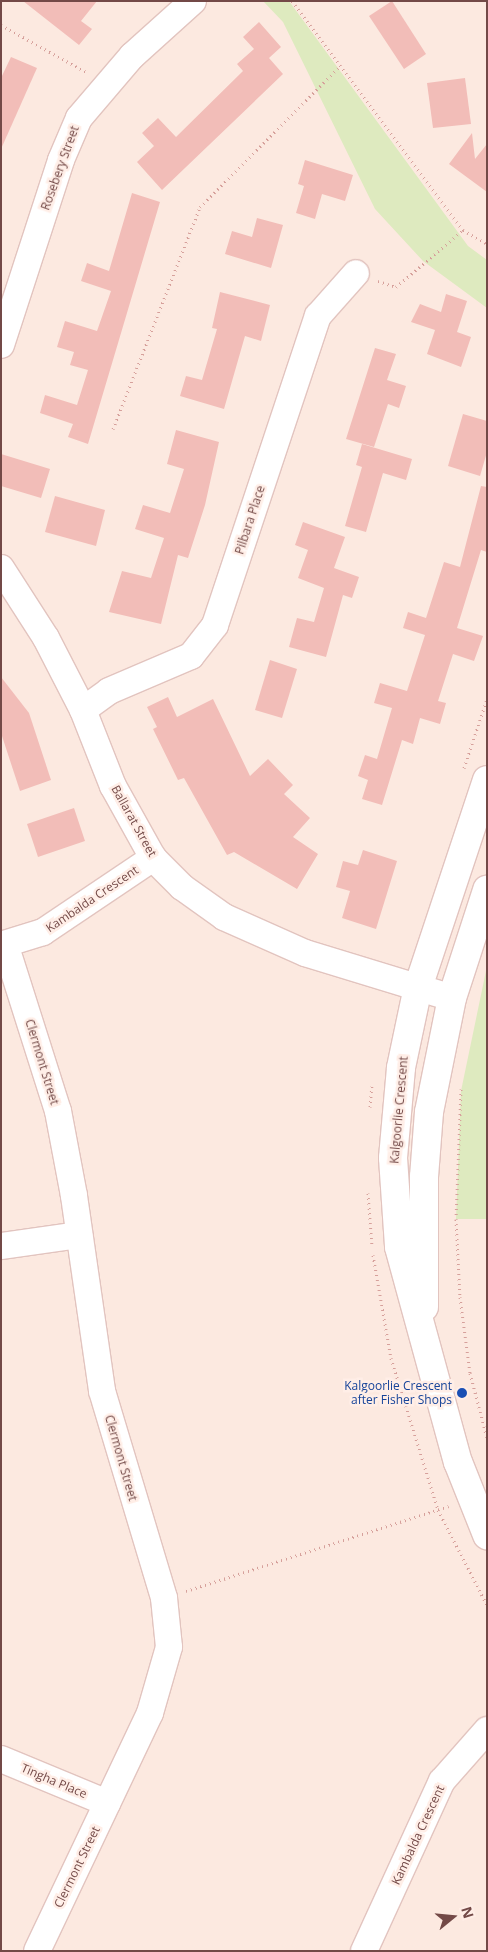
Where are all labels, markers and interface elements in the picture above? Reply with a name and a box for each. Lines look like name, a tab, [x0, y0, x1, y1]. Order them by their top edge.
street label: Rosebery Street	[38, 124, 82, 212]
street label: Pilbara Place	[232, 484, 268, 556]
street label: Ballarat Street	[108, 783, 160, 859]
street label: Kambalda Crescent	[43, 863, 141, 935]
street label: Clermont Street	[22, 1017, 62, 1107]
street label: Kalgoorlie Crescent	[387, 1056, 411, 1164]
place label: Kalgoorlie Crescent after Fisher Shops	[344, 1379, 452, 1407]
marker: Kalgoorlie Crescent after Fisher Shops	[456, 1387, 468, 1399]
street label: Clermont Street	[102, 1413, 140, 1503]
street label: Tingha Place	[19, 1761, 89, 1801]
street label: Kambalda Crescent	[389, 1783, 447, 1887]
street label: Clermont Street	[51, 1824, 103, 1910]
north arrow	[428, 1892, 478, 1942]
text: N	[457, 1904, 479, 1921]

